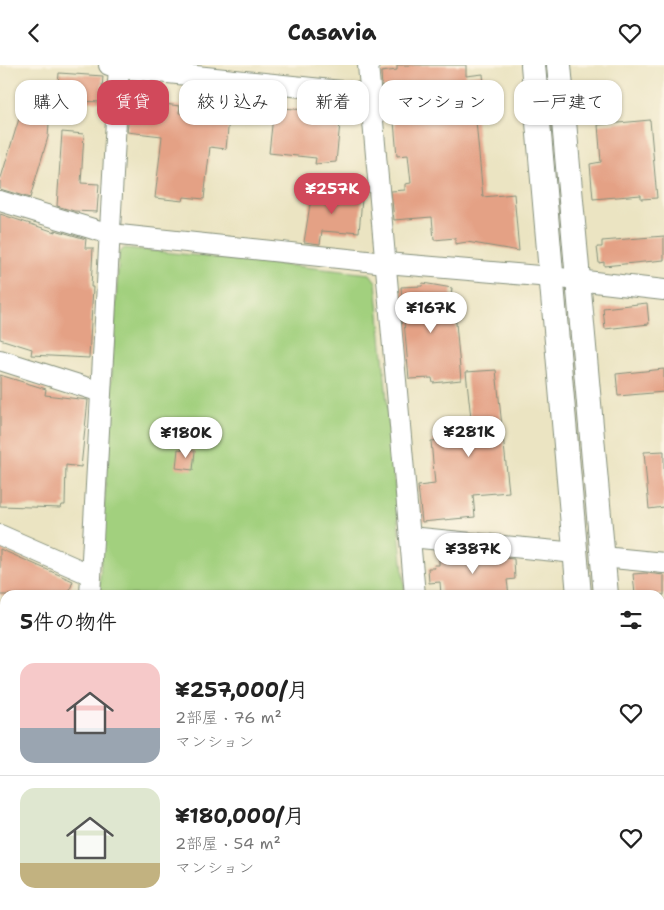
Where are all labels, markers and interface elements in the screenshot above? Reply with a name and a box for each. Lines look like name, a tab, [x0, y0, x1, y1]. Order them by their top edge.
text: Casavia	[288, 18, 376, 47]
icon: back	[20, 19, 48, 47]
icon: heart	[616, 19, 644, 47]
chip: 購入	[15, 80, 87, 125]
chip: 賃貸	[97, 80, 169, 125]
chip: 絞り込み	[179, 80, 287, 125]
chip: 新着	[297, 80, 369, 125]
chip: マンション	[379, 80, 504, 125]
chip: 一戸建て	[514, 80, 622, 125]
pin: ¥257K	[297, 173, 367, 215]
text: ¥257K	[305, 178, 359, 199]
pin: ¥167K	[396, 291, 466, 334]
text: ¥167K	[406, 297, 456, 318]
pin: ¥281K	[434, 415, 504, 458]
pin: ¥180K	[151, 417, 221, 459]
text: ¥281K	[443, 421, 495, 442]
text: ¥180K	[160, 422, 212, 443]
pin: ¥387K	[438, 533, 508, 575]
text: ¥387K	[445, 538, 501, 559]
icon: filters	[617, 606, 645, 634]
text: 5件の物件	[20, 608, 117, 636]
text: ¥257,000/月	[175, 676, 308, 704]
icon: home	[60, 683, 120, 743]
icon: heart	[617, 699, 645, 727]
text: 2部屋 · 76 m²	[175, 707, 282, 728]
text: マンション	[175, 731, 254, 752]
text: ¥180,000/月	[175, 802, 305, 830]
icon: home	[60, 808, 120, 868]
icon: heart	[617, 824, 645, 852]
text: 2部屋 · 54 m²	[175, 833, 281, 854]
text: マンション	[175, 857, 254, 878]

